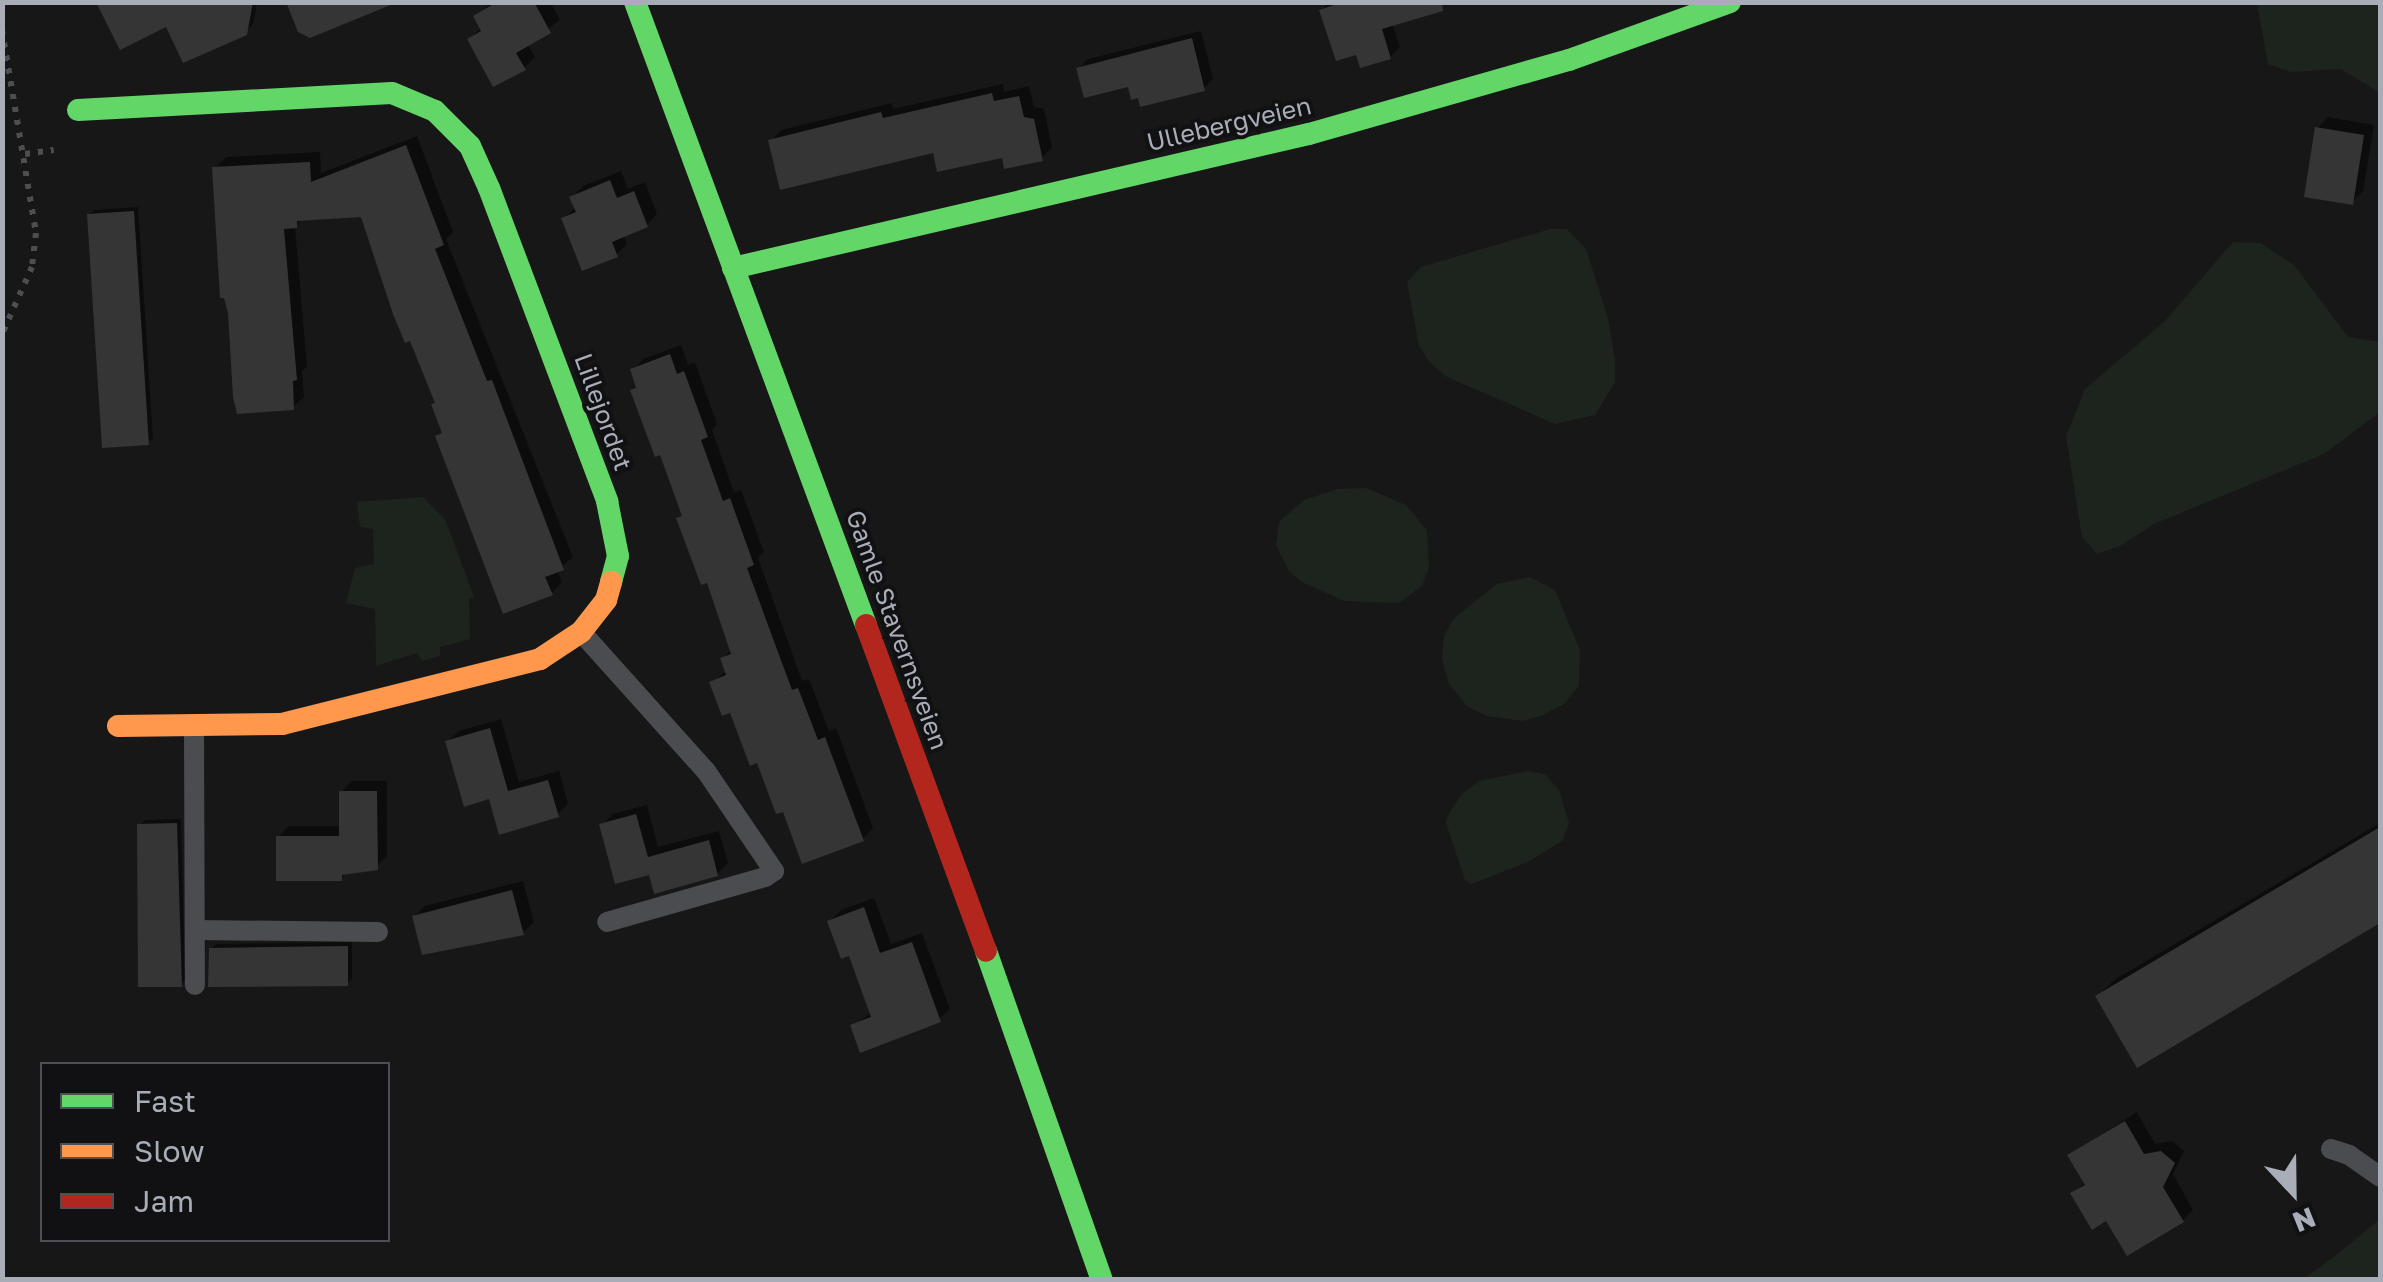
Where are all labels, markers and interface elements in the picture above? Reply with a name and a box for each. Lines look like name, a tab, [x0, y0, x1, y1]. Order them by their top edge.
street label: Ullebergveien	[1144, 91, 1314, 157]
street label: Lillejordet	[568, 349, 638, 475]
street label: Gamle Stavernsveien	[840, 506, 954, 754]
legend	[40, 1062, 390, 1242]
text: Fast	[134, 1083, 196, 1119]
text: Slow	[134, 1133, 205, 1169]
north arrow	[2243, 1142, 2343, 1242]
text: Jam	[134, 1183, 194, 1219]
text: N	[2288, 1201, 2320, 1240]

